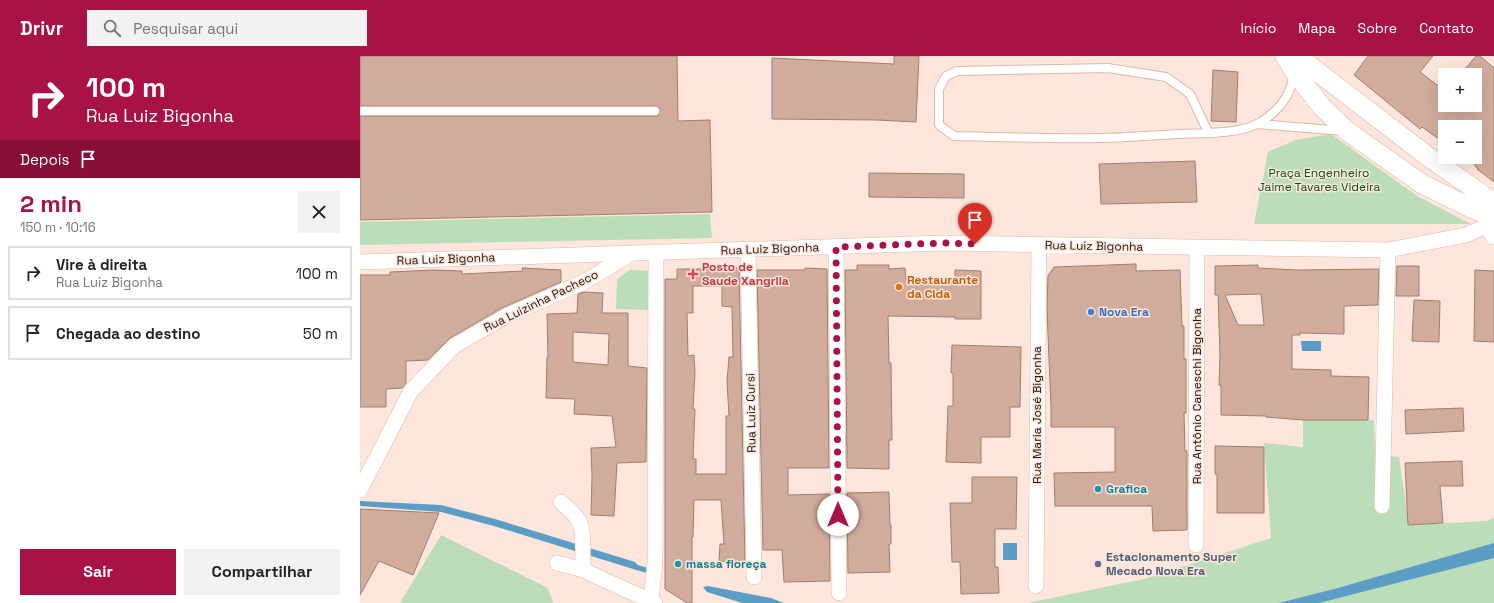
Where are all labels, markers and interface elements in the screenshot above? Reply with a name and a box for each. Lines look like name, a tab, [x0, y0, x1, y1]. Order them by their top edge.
search box	[87, 10, 367, 46]
text: Drivr	[20, 16, 63, 41]
icon: search	[101, 17, 123, 39]
text: Pesquisar aqui	[133, 19, 238, 38]
text: Início	[1240, 19, 1276, 37]
text: Mapa	[1298, 19, 1336, 37]
text: Sobre	[1358, 19, 1397, 37]
text: Contato	[1419, 19, 1474, 37]
map controls	[1438, 68, 1482, 164]
button: +	[1438, 68, 1482, 112]
text: 100 m	[86, 69, 166, 105]
icon: right	[20, 72, 72, 124]
text: Rua Luiz Bigonha	[86, 104, 234, 127]
button: −	[1438, 120, 1482, 164]
icon: arrive	[77, 148, 99, 170]
text: Depois	[20, 150, 69, 169]
park label: Praça Engenheiro Jaime Tavares Videira	[1258, 165, 1380, 195]
text: 2 min	[20, 188, 82, 219]
button: close	[298, 191, 340, 233]
pin	[958, 203, 992, 244]
icon: arrive	[964, 209, 986, 231]
text: 150 m · 10:16	[20, 219, 96, 236]
street label: Rua Luiz Bigonha	[1045, 237, 1144, 255]
street label: Rua Luiz Bigonha	[720, 239, 820, 259]
street label: Rua Luiz Bigonha	[396, 249, 496, 269]
text: Vire à direita	[56, 255, 147, 274]
place label: Posto de Saude Xangrila	[702, 259, 789, 289]
icon: right	[22, 262, 44, 284]
text: 100 m	[296, 264, 338, 283]
street label: Rua Luizinha Pacheco	[481, 266, 601, 336]
marker: Posto de Saude Xangrila	[687, 268, 699, 280]
place label: Restaurante da Cida	[907, 272, 978, 302]
text: Rua Luiz Bigonha	[56, 274, 163, 291]
marker: Restaurante da Cida	[894, 282, 904, 292]
place label: Nova Era	[1099, 304, 1149, 320]
marker: Nova Era	[1086, 307, 1096, 317]
street label: Rua Antônio Caneschi Bigonha	[1189, 308, 1205, 484]
icon: arrive	[22, 322, 44, 344]
text: Chegada ao destino	[56, 324, 200, 343]
text: 50 m	[303, 324, 338, 343]
street label: Rua Maria José Bigonha	[1029, 346, 1045, 484]
street label: Rua Luiz Cursi	[742, 373, 760, 453]
place label: Grafica	[1106, 481, 1147, 497]
marker: Grafica	[1093, 484, 1103, 494]
position arrow	[817, 494, 859, 536]
button: Sair	[20, 549, 176, 595]
button: Compartilhar	[184, 549, 340, 595]
place label: Estacionamento Super Mecado Nova Era	[1106, 549, 1237, 579]
place label: massa floreça	[686, 556, 767, 572]
marker: massa floreça	[673, 559, 683, 569]
marker: Estacionamento Super Mecado Nova Era	[1093, 559, 1103, 569]

